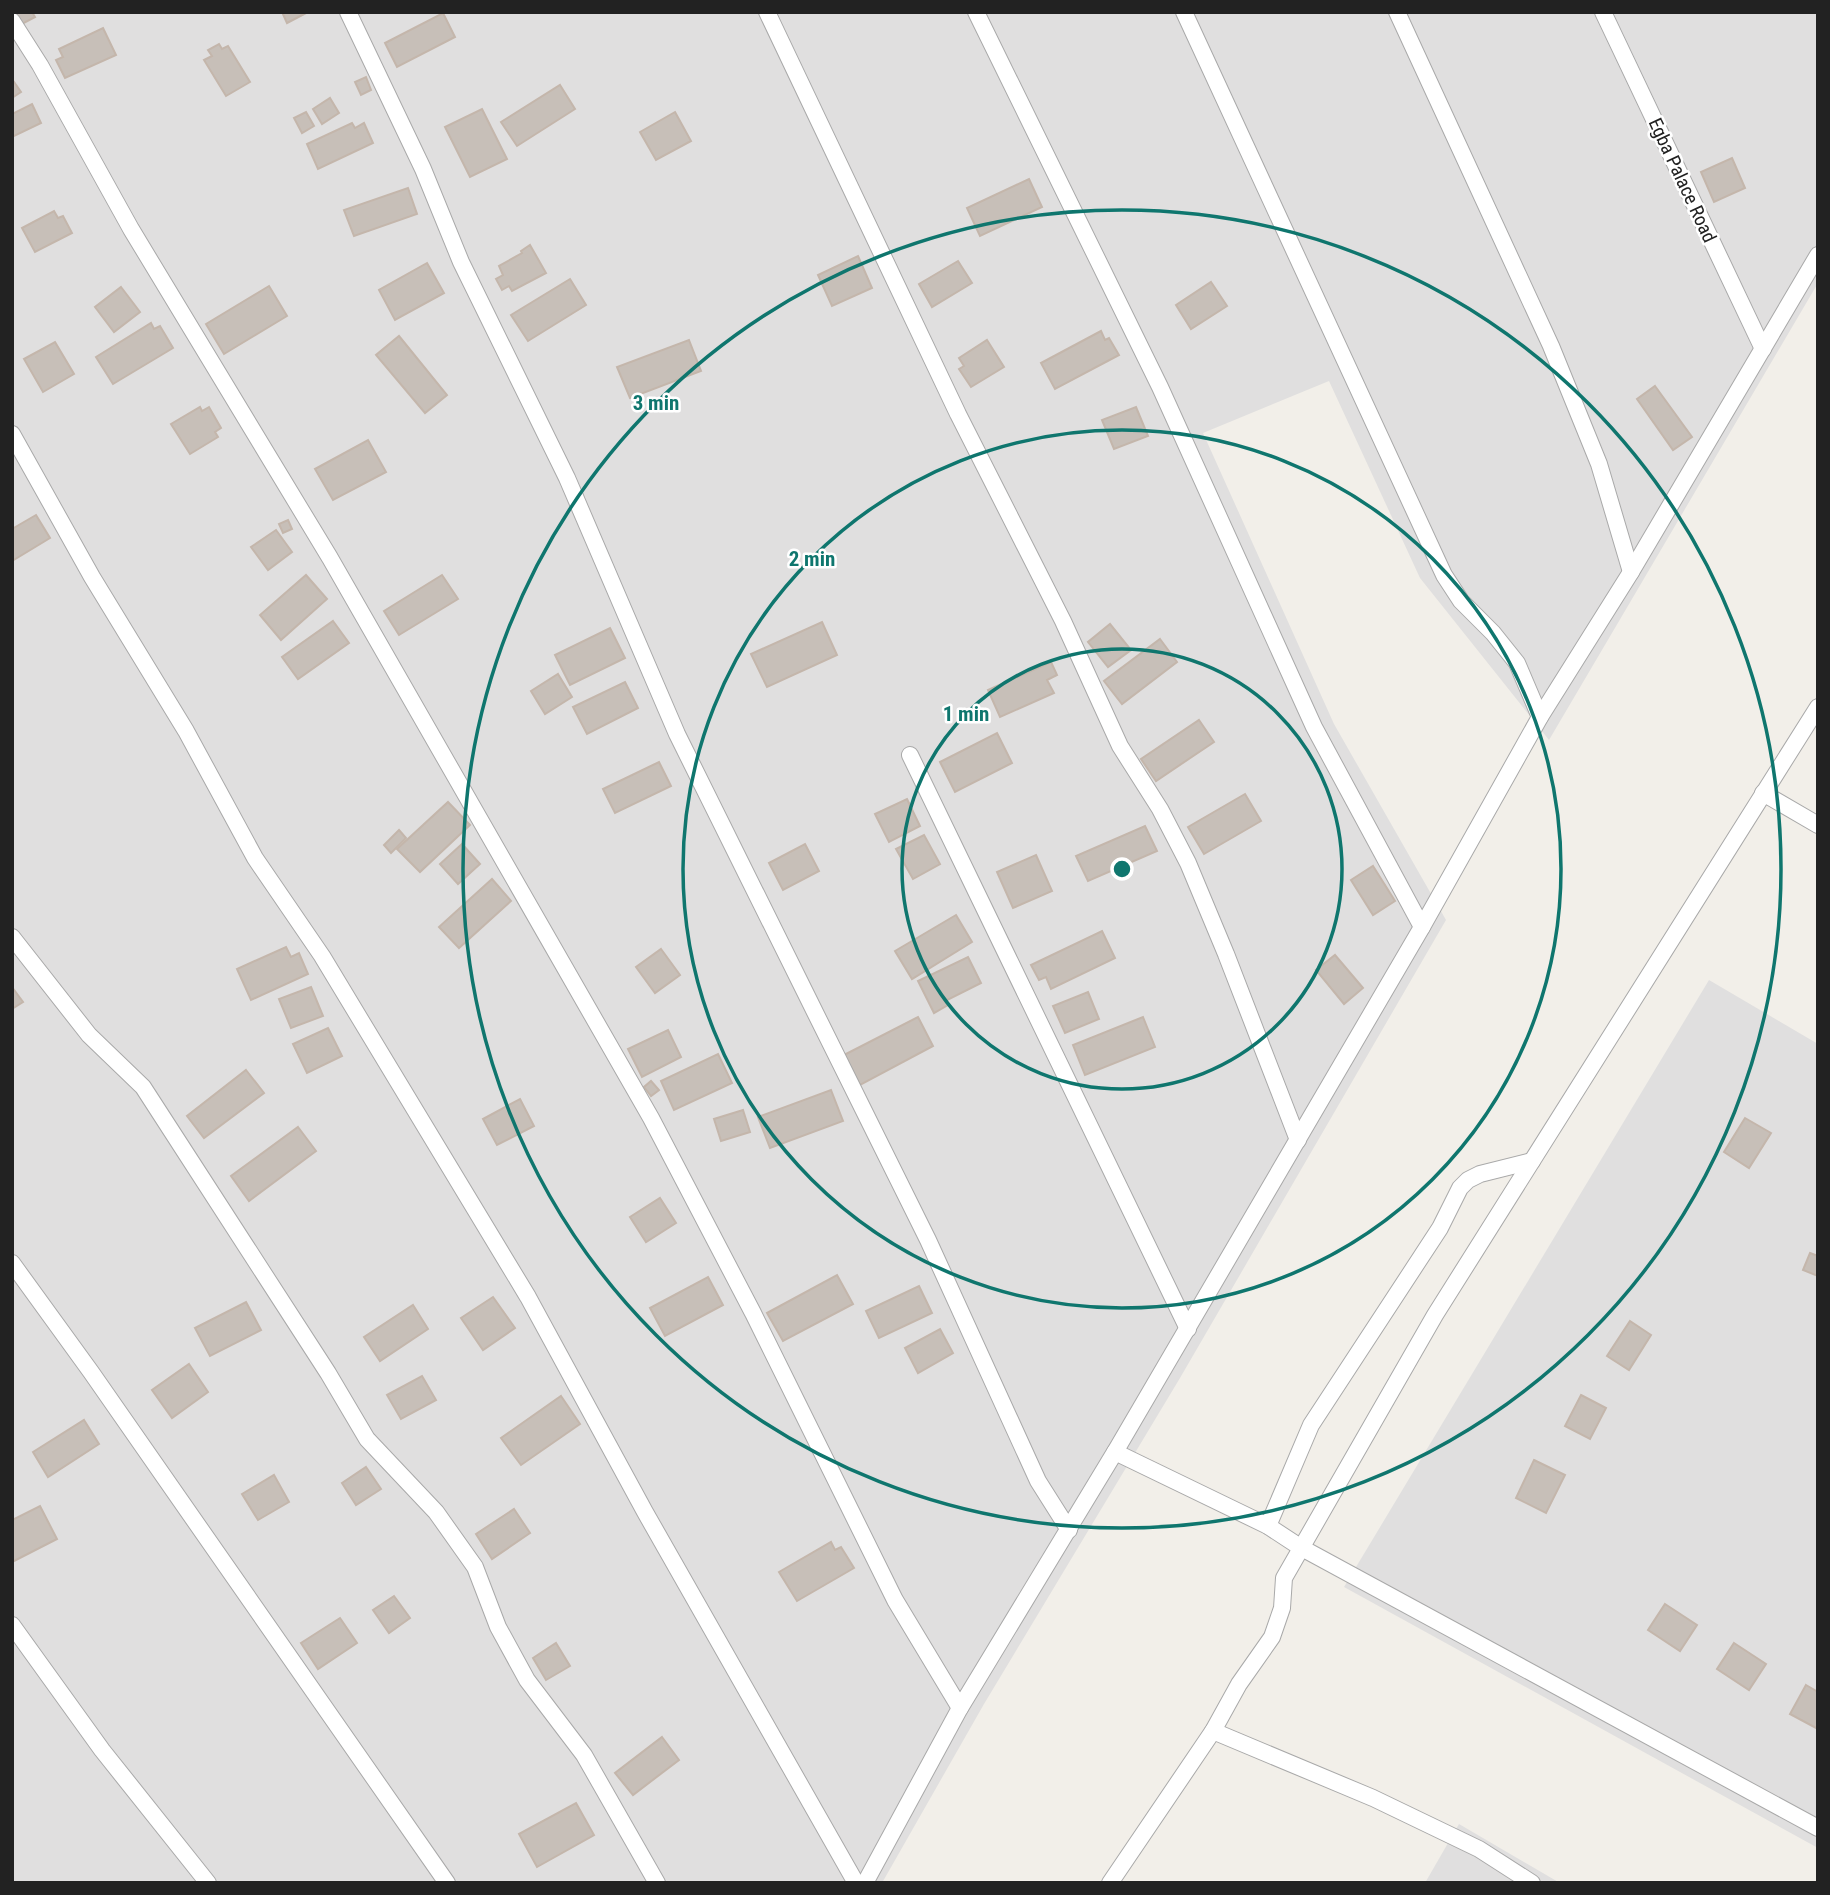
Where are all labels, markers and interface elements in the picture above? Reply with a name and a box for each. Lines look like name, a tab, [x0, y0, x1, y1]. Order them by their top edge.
street label: Egba Palace Road	[1644, 114, 1721, 246]
text: 3 min	[633, 391, 679, 415]
text: 2 min	[789, 547, 835, 571]
text: 1 min	[943, 702, 989, 726]
centre of rings	[1110, 857, 1134, 881]

